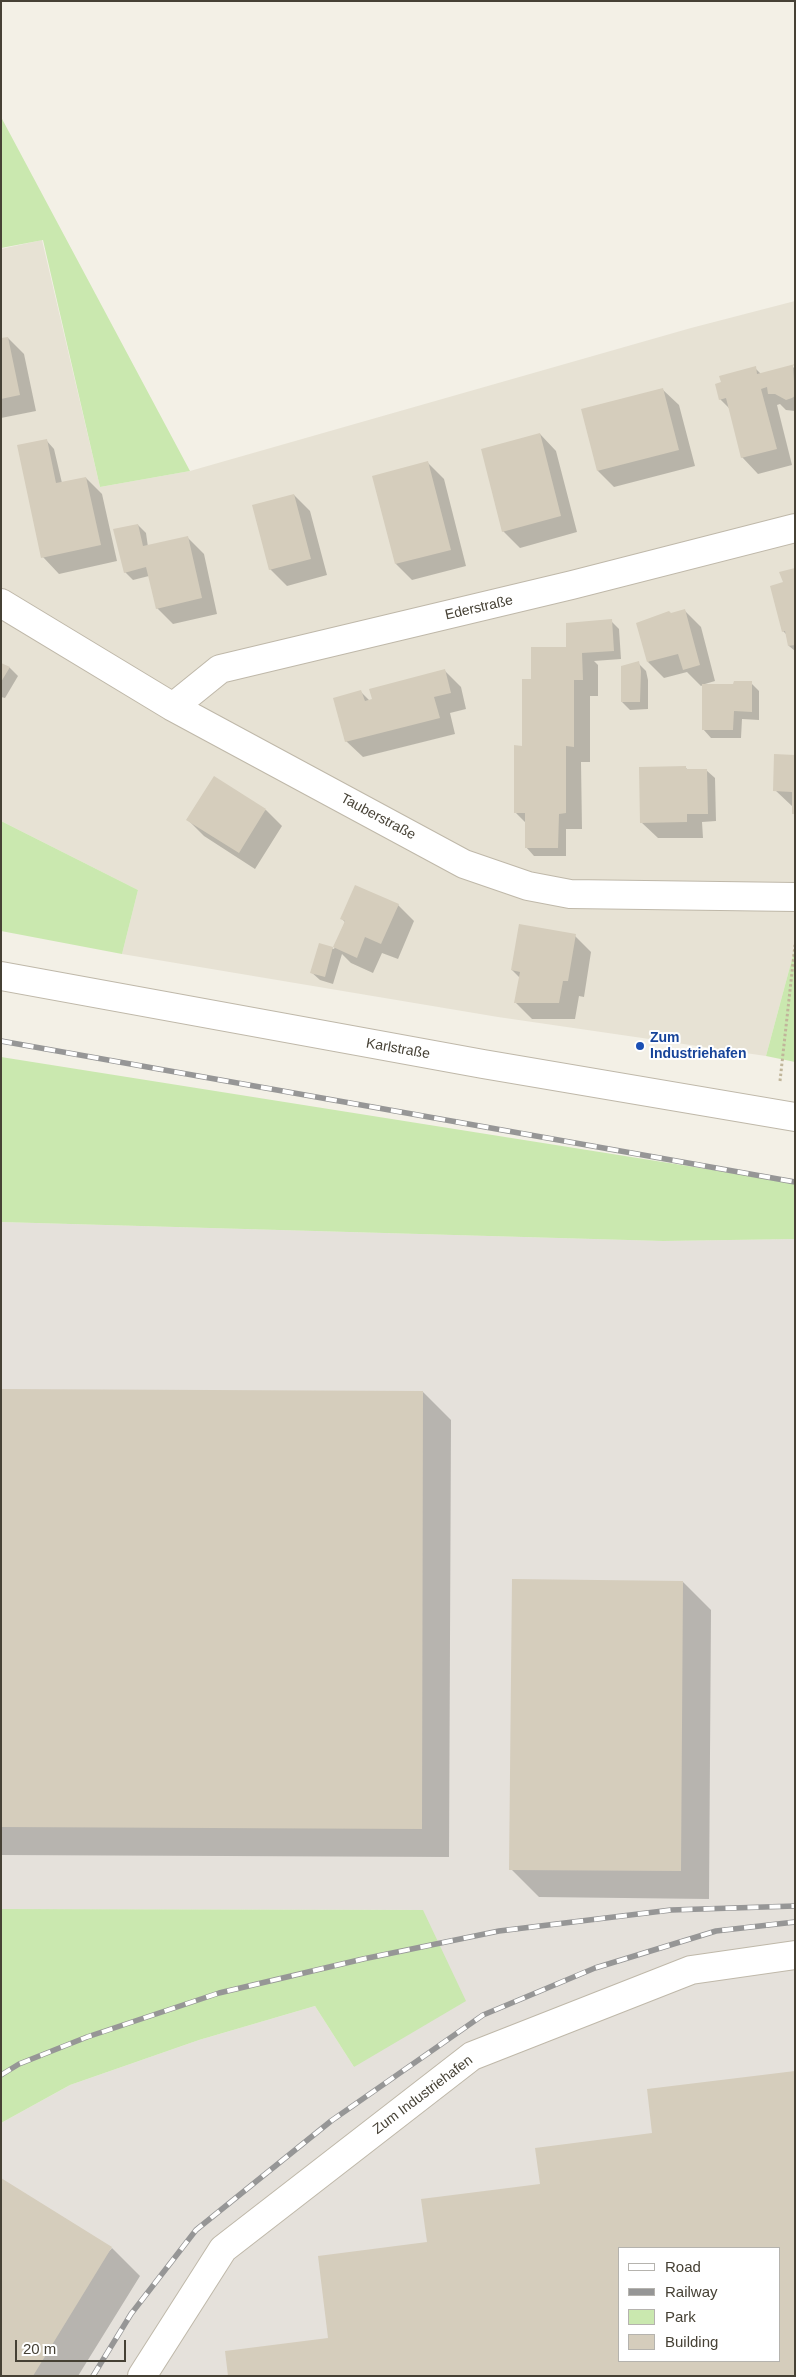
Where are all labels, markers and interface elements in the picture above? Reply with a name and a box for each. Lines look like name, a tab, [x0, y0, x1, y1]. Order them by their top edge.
street label: Ederstraße	[443, 592, 515, 624]
street label: Tauberstraße	[338, 790, 418, 844]
place label: Zum Industriehafen	[650, 1030, 746, 1062]
street label: Karlstraße	[365, 1035, 431, 1063]
marker: Zum Industriehafen	[634, 1040, 646, 1052]
street label: Zum Industriehafen	[370, 2052, 476, 2138]
legend	[618, 2247, 781, 2362]
text: Road	[665, 2258, 701, 2275]
text: Railway	[665, 2283, 718, 2300]
text: Park	[665, 2308, 696, 2325]
scale bar	[18, 2330, 129, 2362]
text: Building	[665, 2333, 718, 2350]
text: 20 m	[23, 2340, 56, 2357]

